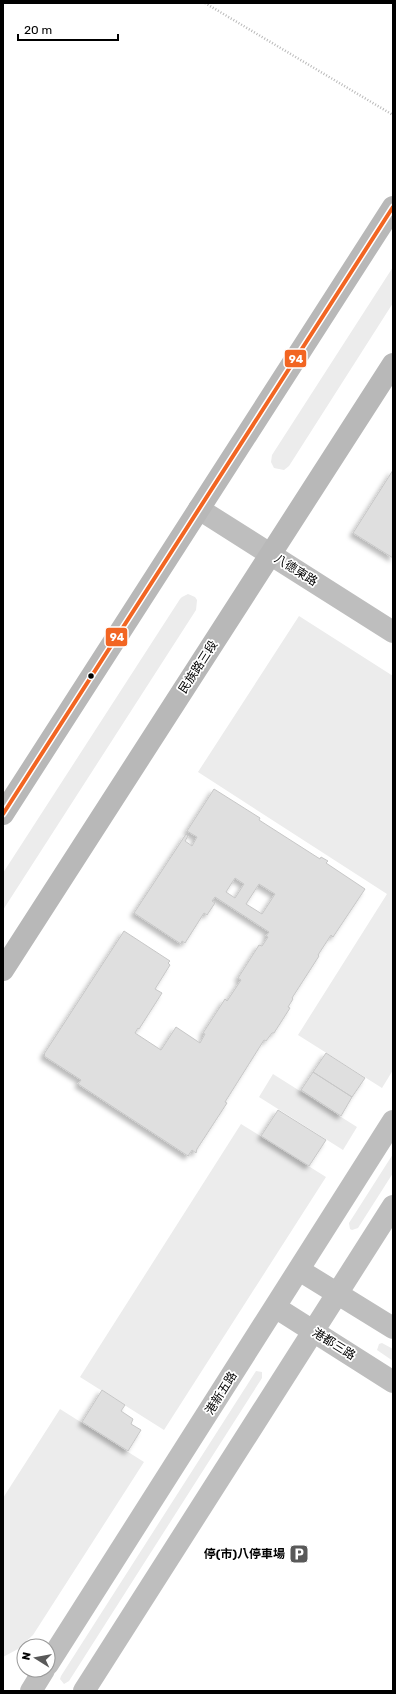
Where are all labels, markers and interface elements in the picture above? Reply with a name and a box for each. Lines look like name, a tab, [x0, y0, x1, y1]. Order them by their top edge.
scale bar	[18, 16, 118, 42]
text: 20 m	[24, 23, 52, 37]
line badge: 94	[284, 349, 307, 368]
text: 94	[289, 353, 304, 366]
street label: 八德東路	[272, 551, 320, 589]
line badge: 94	[105, 627, 128, 647]
text: 94	[110, 631, 125, 644]
street label: 民族路三段	[176, 638, 220, 696]
unlabelled marker	[86, 671, 96, 681]
street label: 港都三路	[310, 1325, 358, 1363]
street label: 港新五路	[202, 1369, 240, 1417]
parking icon: 停(市)八停車場	[288, 1543, 310, 1565]
place label: 停(市)八停車場	[204, 1547, 285, 1561]
north arrow	[16, 1638, 56, 1678]
text: N	[20, 1651, 34, 1661]

